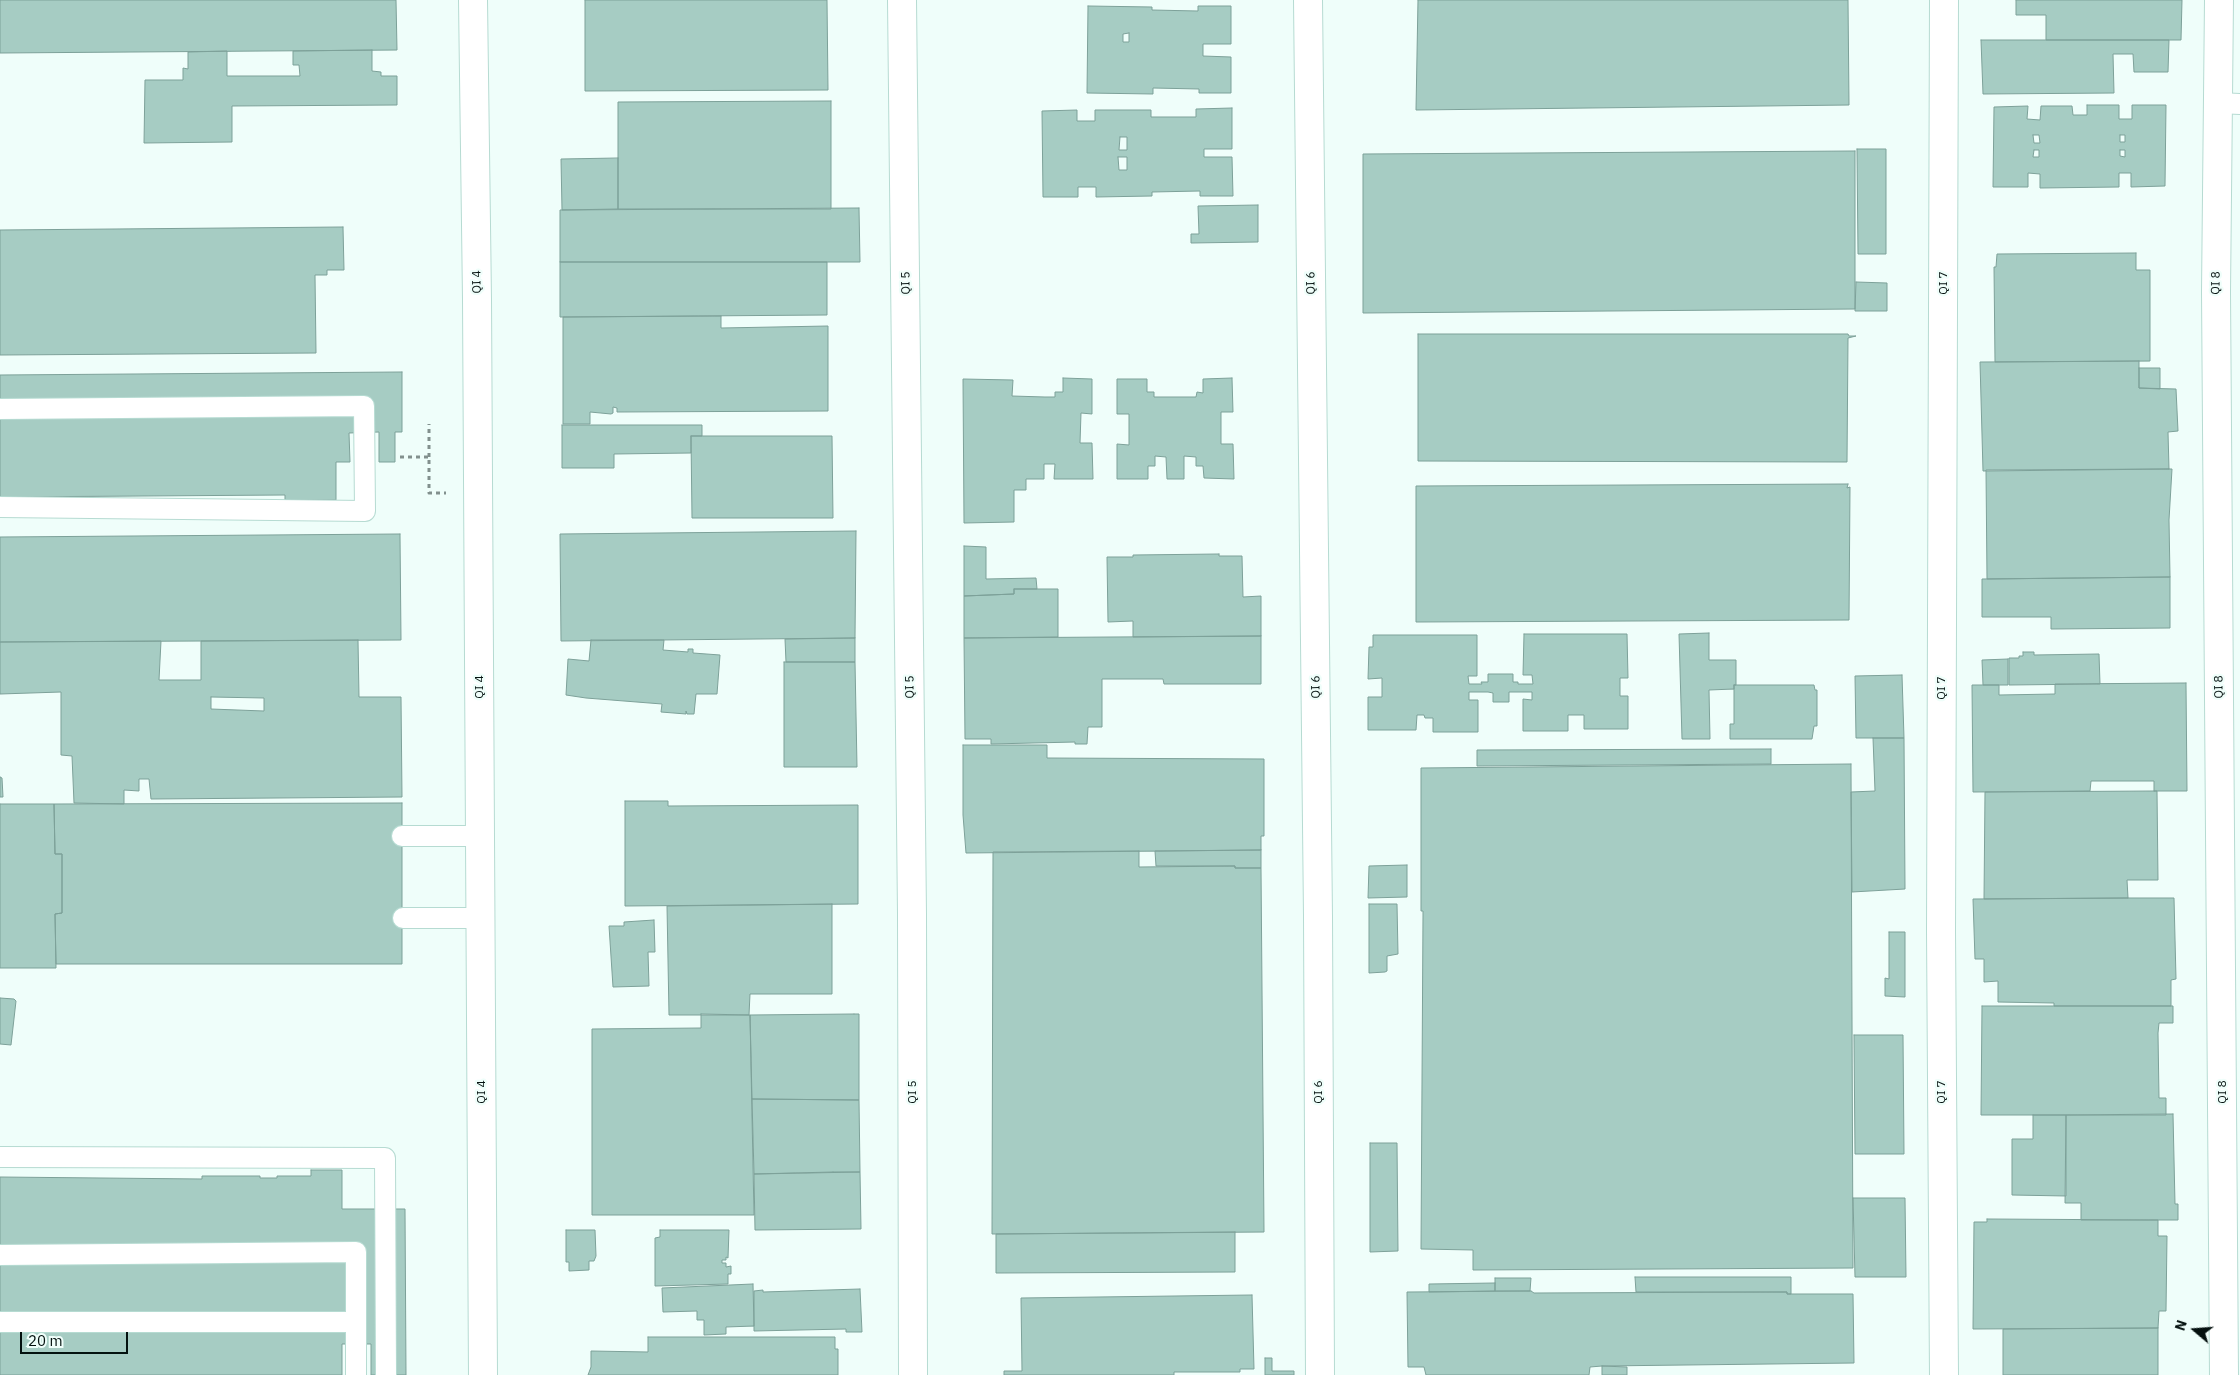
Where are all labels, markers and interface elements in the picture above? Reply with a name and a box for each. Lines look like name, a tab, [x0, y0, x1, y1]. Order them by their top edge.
street label: QI 4	[470, 270, 484, 294]
street label: QI 5	[899, 271, 913, 295]
street label: QI 6	[1304, 271, 1318, 295]
street label: QI 7	[1937, 271, 1951, 295]
street label: QI 8	[2209, 271, 2223, 295]
street label: QI 4	[473, 675, 487, 699]
street label: QI 5	[903, 675, 917, 699]
street label: QI 6	[1309, 675, 1323, 699]
street label: QI 8	[2212, 675, 2226, 699]
street label: QI 7	[1935, 676, 1949, 700]
street label: QI 4	[475, 1080, 489, 1104]
street label: QI 5	[906, 1080, 920, 1104]
street label: QI 6	[1312, 1080, 1326, 1104]
street label: QI 7	[1935, 1080, 1949, 1104]
street label: QI 8	[2216, 1080, 2230, 1104]
north arrow	[2170, 1305, 2220, 1355]
text: N	[2171, 1318, 2191, 1333]
scale bar	[22, 1322, 130, 1354]
text: 20 m	[28, 1331, 63, 1350]

